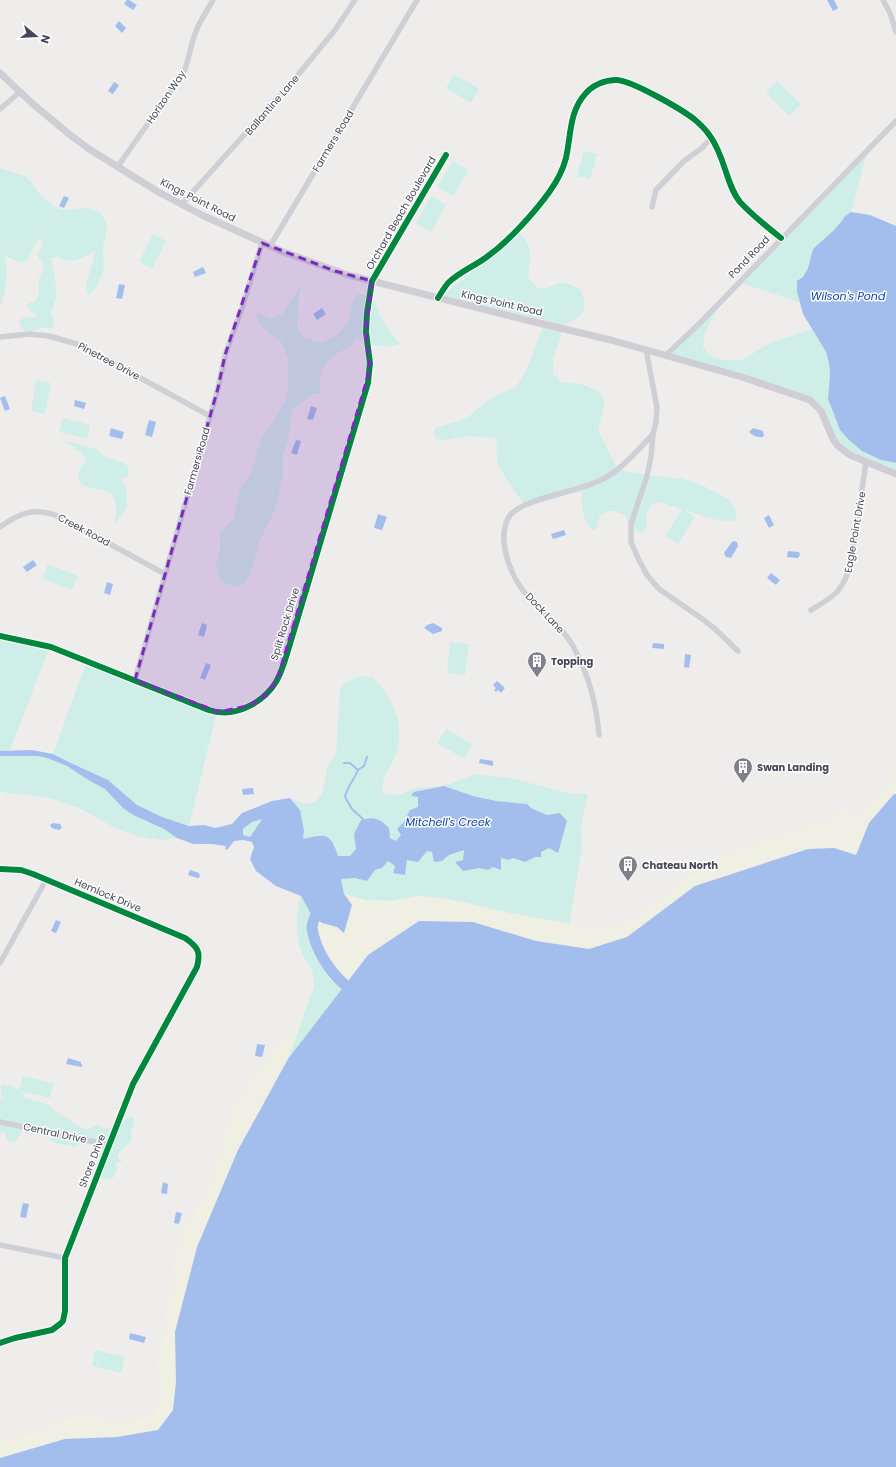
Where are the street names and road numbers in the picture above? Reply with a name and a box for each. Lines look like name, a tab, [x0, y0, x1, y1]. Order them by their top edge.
street label: Horizon Way	[143, 67, 190, 127]
street label: Ballantine Lane	[241, 71, 303, 139]
street label: Farmers Road	[309, 107, 357, 175]
street label: Orchard Beach Boulevard	[362, 154, 440, 272]
street label: Kings Point Road	[158, 175, 238, 225]
street label: Pond Road	[725, 232, 773, 282]
street label: Kings Point Road	[460, 286, 544, 320]
street label: Pinetree Drive	[75, 338, 143, 384]
street label: Farmers Road	[180, 425, 214, 497]
street label: Eagle Point Drive	[840, 490, 870, 574]
street label: Creek Road	[55, 510, 113, 550]
street label: Split Rock Drive	[267, 586, 303, 662]
street label: Dock Lane	[522, 589, 568, 637]
street label: Hemlock Drive	[72, 874, 144, 916]
street label: Central Drive	[22, 1119, 88, 1147]
street label: Shore Drive	[75, 1132, 109, 1190]

